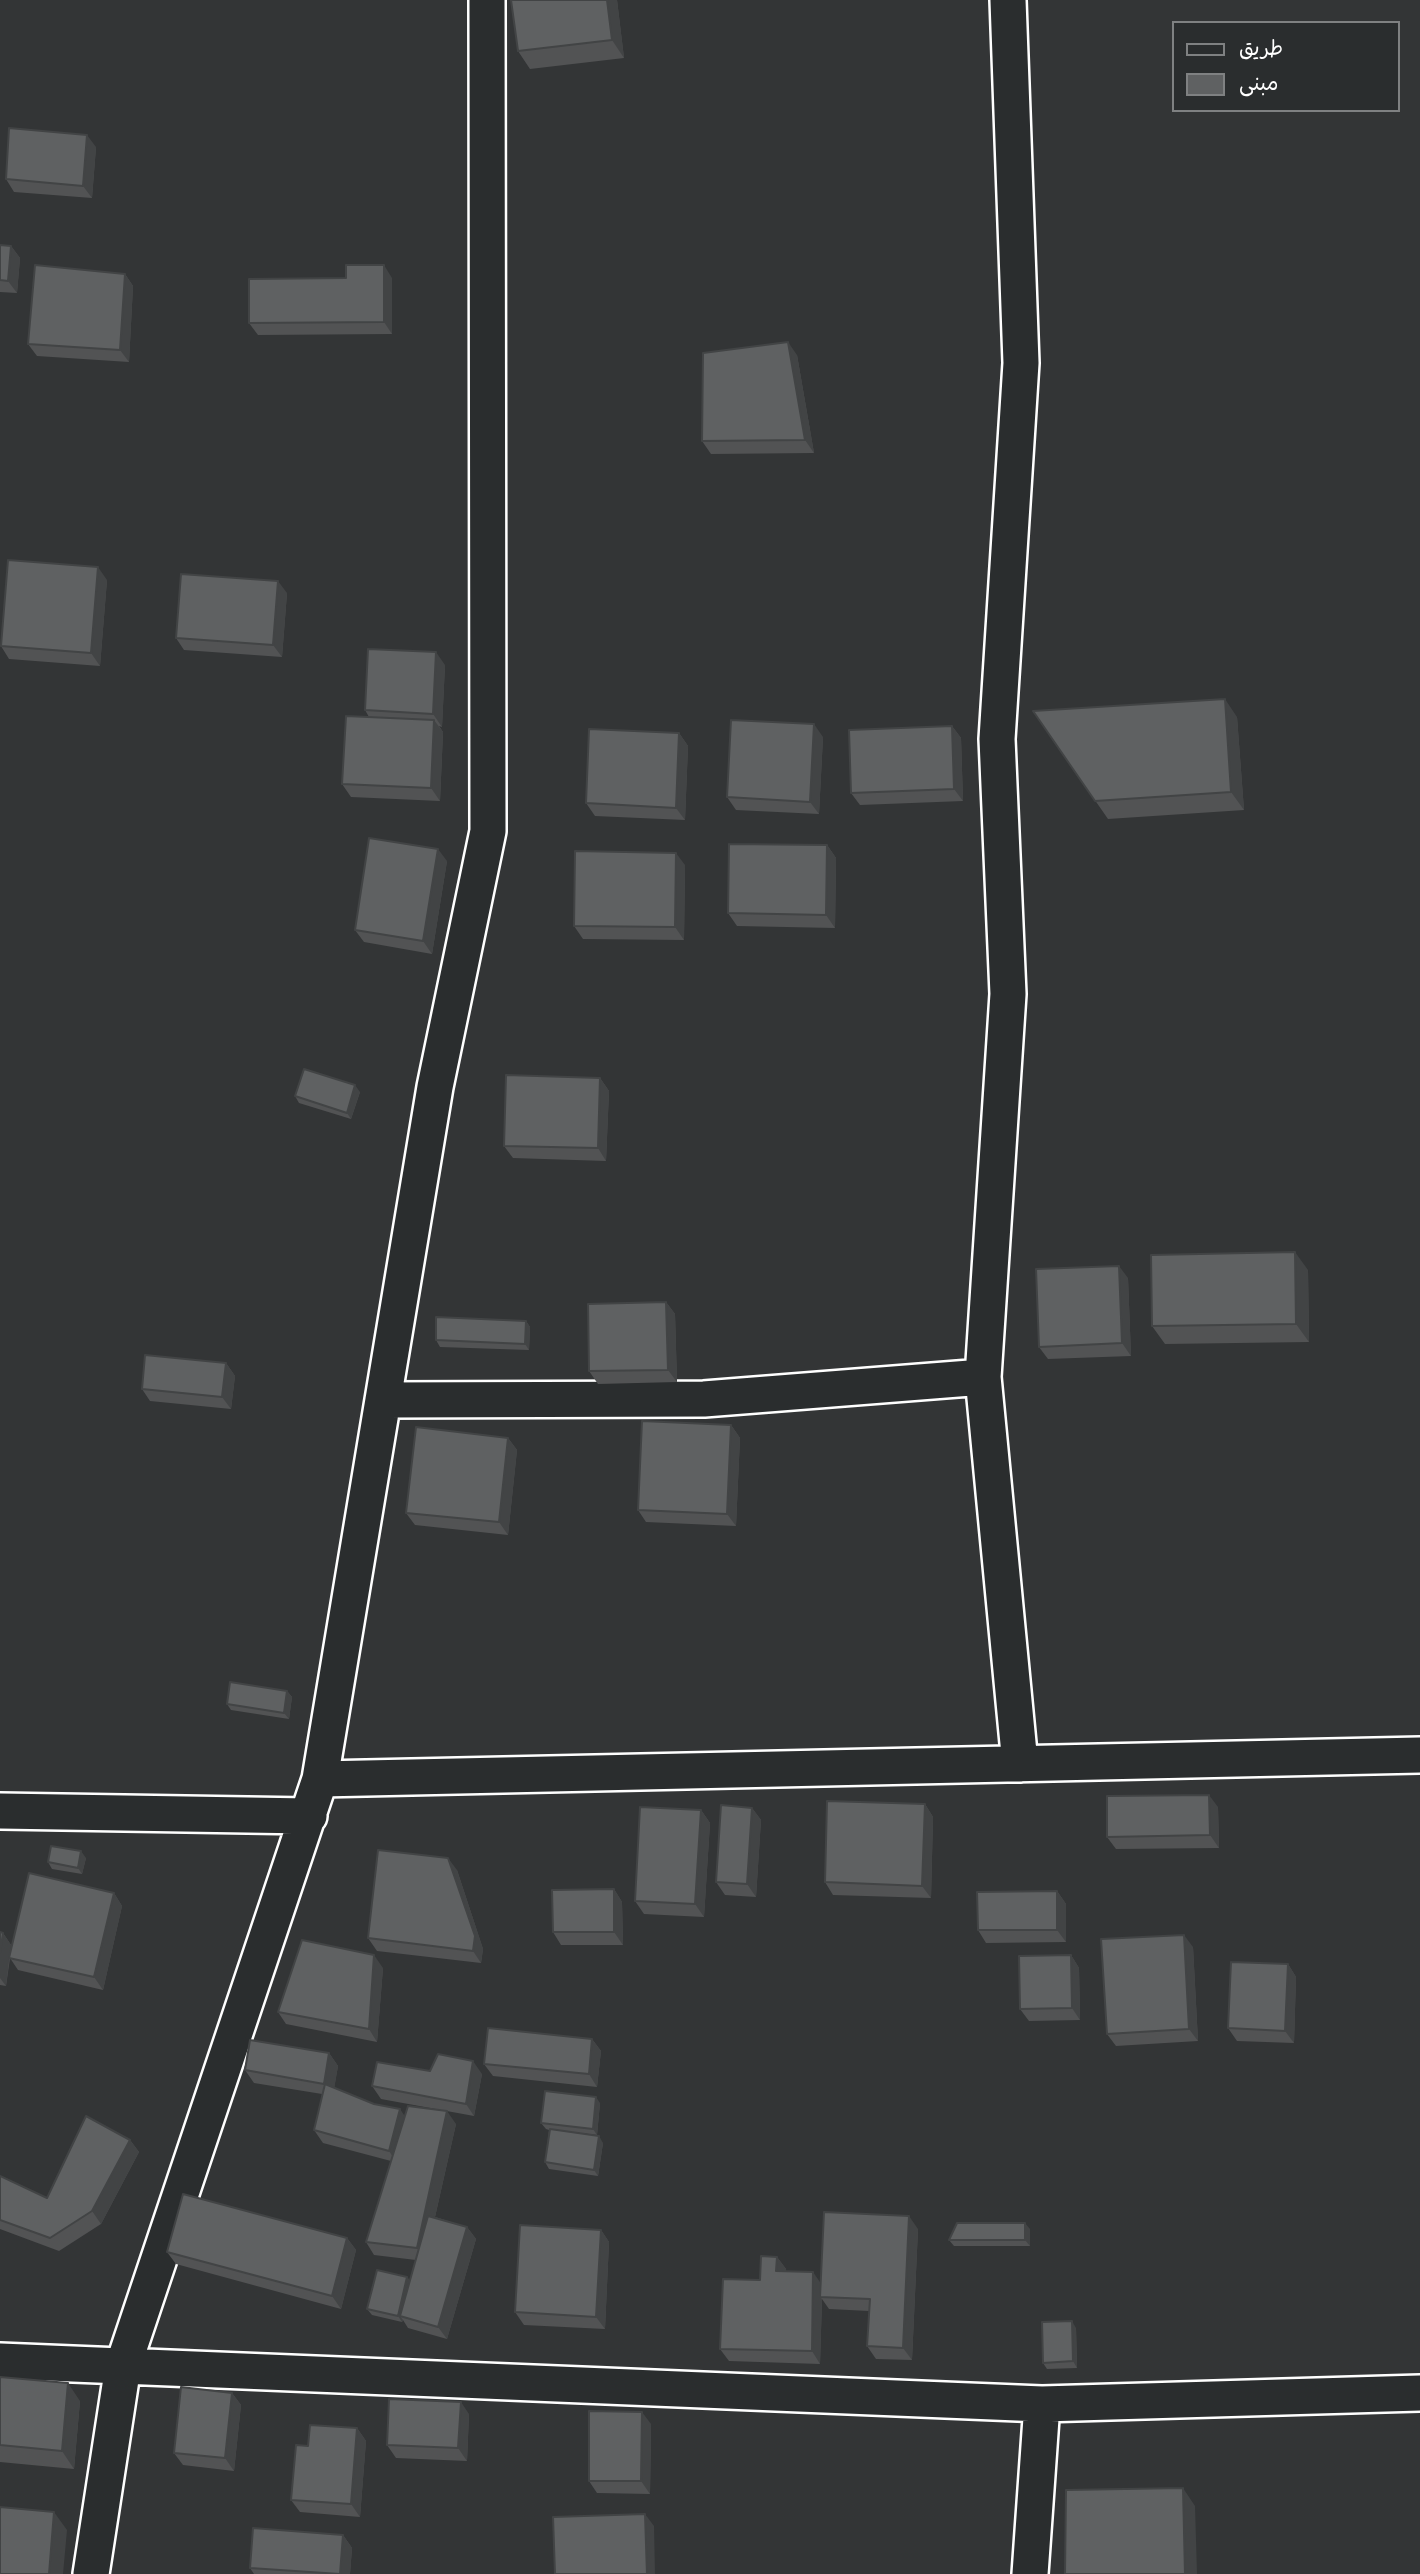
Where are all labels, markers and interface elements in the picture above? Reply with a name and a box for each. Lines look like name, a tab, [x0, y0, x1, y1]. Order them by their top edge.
legend	[1172, 21, 1399, 112]
text: طريق	[1239, 36, 1283, 66]
text: مبنى	[1239, 71, 1278, 101]

